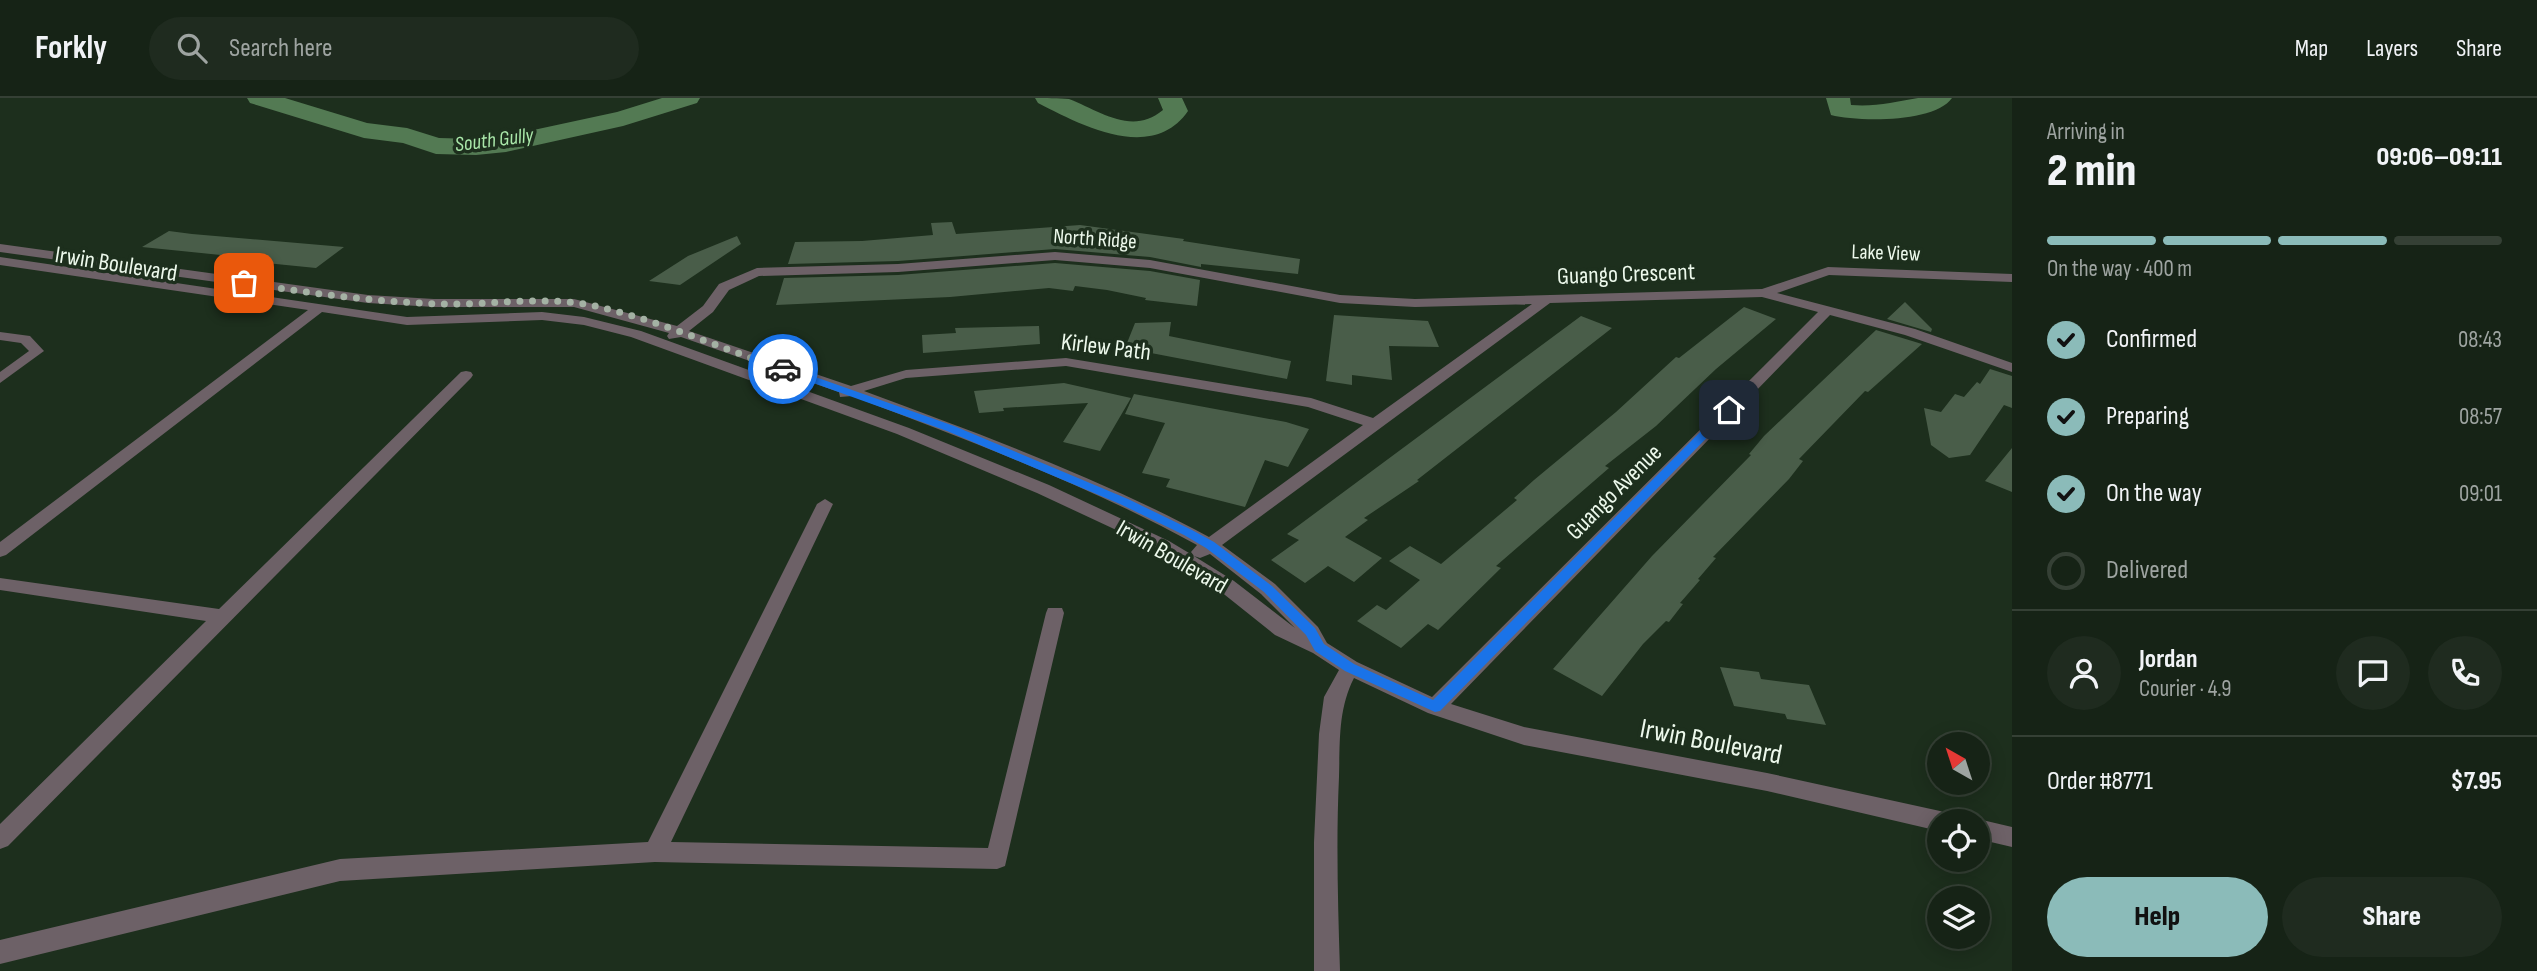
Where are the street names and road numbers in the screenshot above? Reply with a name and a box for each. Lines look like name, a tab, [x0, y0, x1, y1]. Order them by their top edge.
street label: North Ridge	[1052, 224, 1138, 254]
street label: Lake View	[1851, 239, 1921, 267]
street label: Irwin Boulevard	[53, 240, 179, 288]
street label: Guango Crescent	[1557, 257, 1695, 291]
street label: Kirlew Path	[1059, 327, 1153, 367]
street label: Guango Avenue	[1560, 438, 1668, 546]
street label: Irwin Boulevard	[1111, 514, 1233, 600]
street label: Irwin Boulevard	[1637, 712, 1785, 772]

